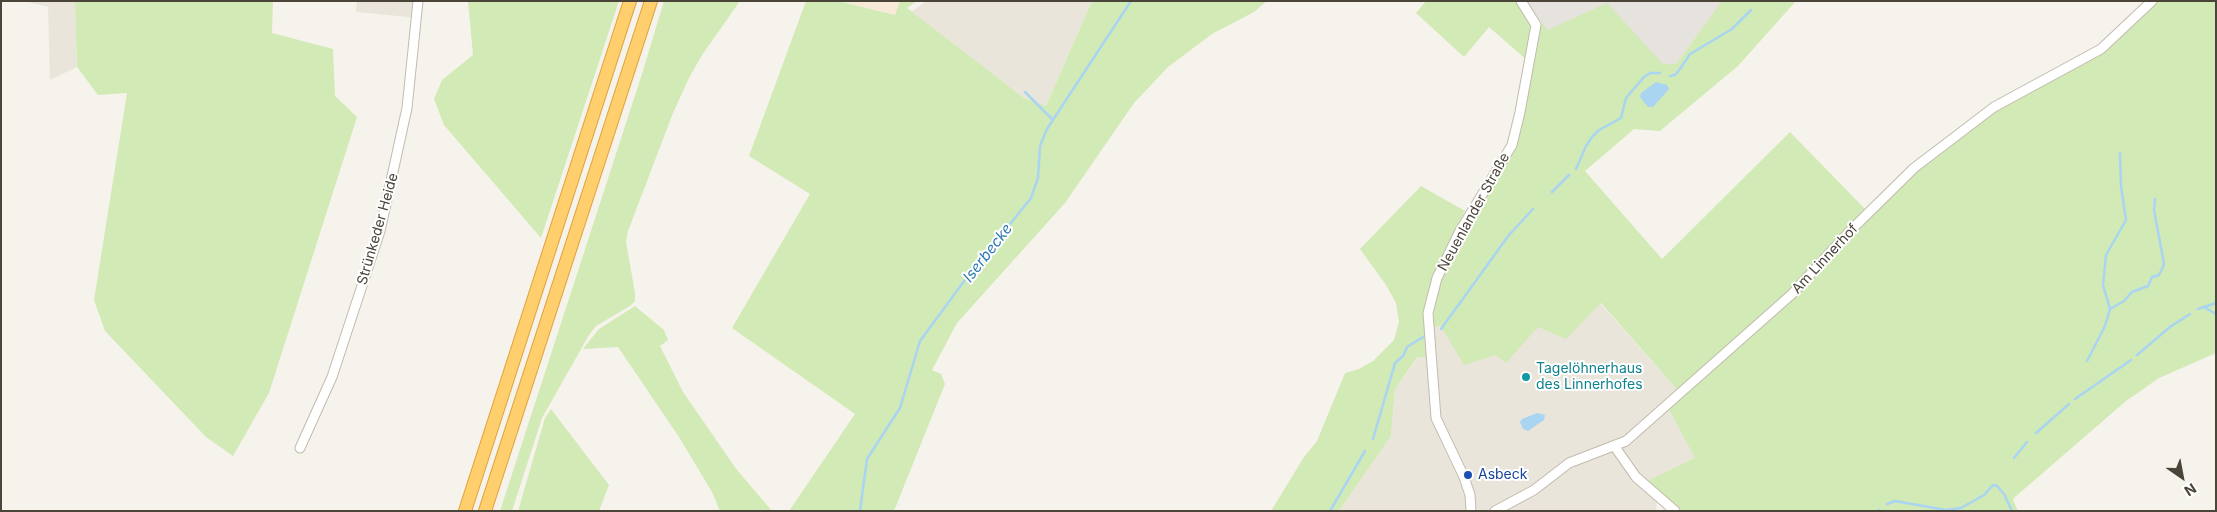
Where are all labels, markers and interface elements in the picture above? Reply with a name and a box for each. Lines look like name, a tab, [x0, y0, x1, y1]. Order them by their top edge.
street label: Neuenlander Straße	[1435, 150, 1513, 274]
street label: Strünkeder Heide	[354, 171, 402, 287]
water label: Iserbecke	[960, 220, 1016, 286]
street label: Am Linnerhof	[1788, 221, 1862, 297]
place label: Tagelöhnerhaus des Linnerhofes	[1536, 361, 1643, 394]
marker: Tagelöhnerhaus des Linnerhofes	[1520, 371, 1532, 383]
north arrow	[2157, 452, 2207, 502]
place label: Asbeck	[1478, 467, 1527, 483]
marker: Asbeck	[1462, 469, 1474, 481]
text: N	[2181, 480, 2200, 500]

